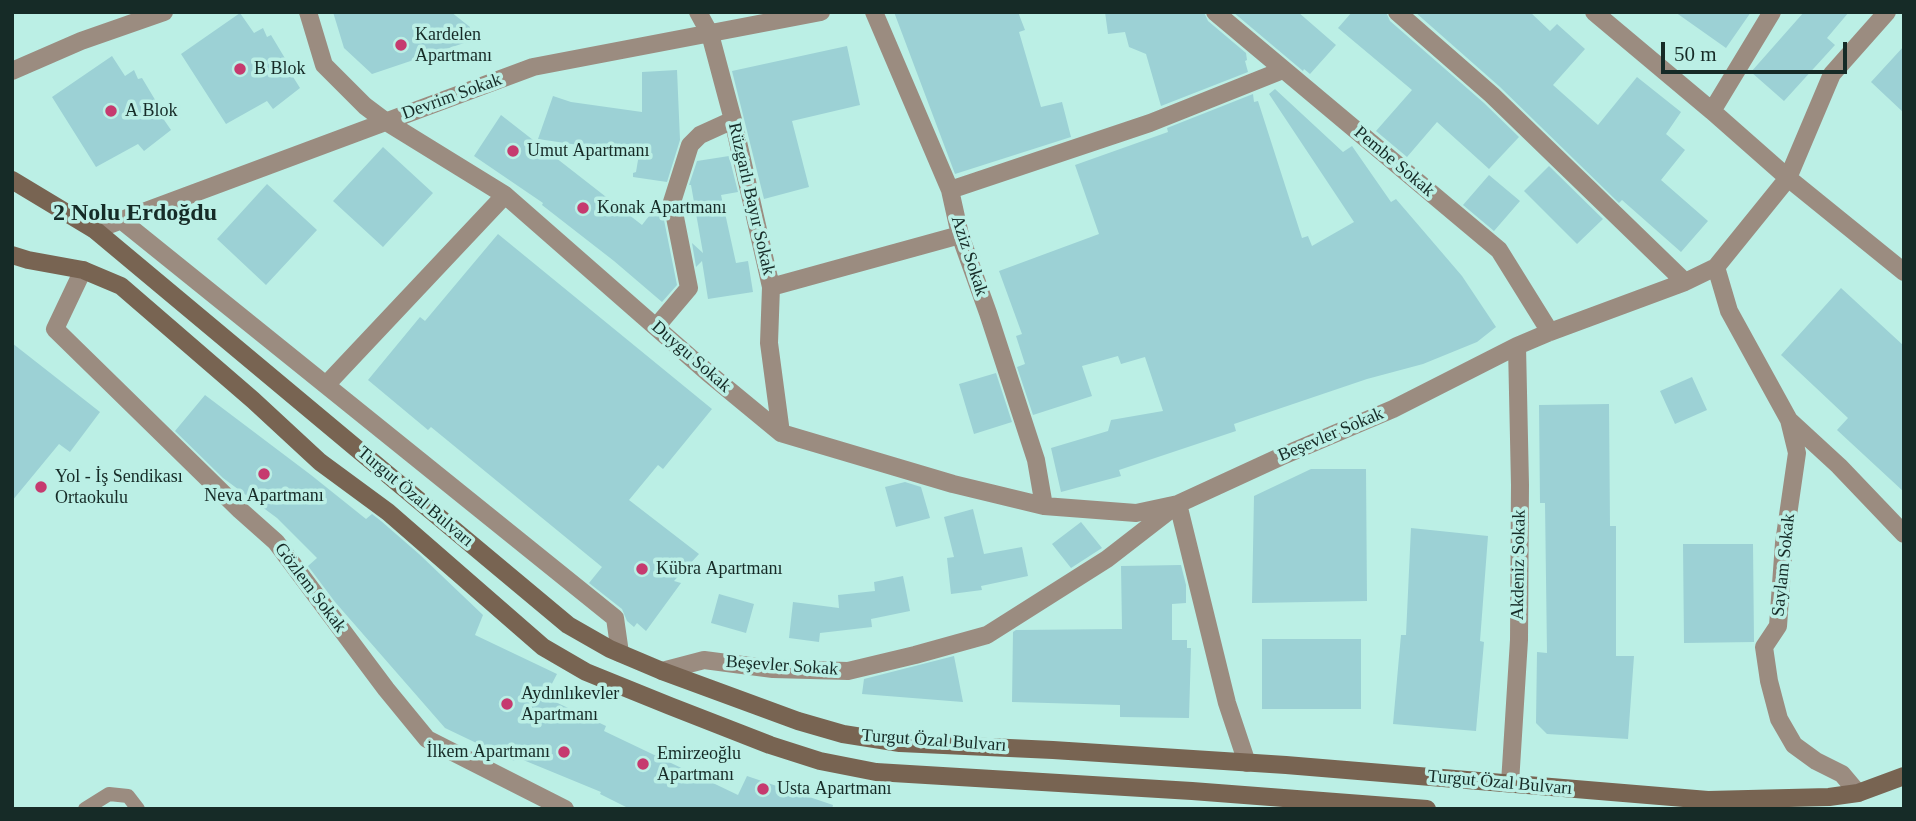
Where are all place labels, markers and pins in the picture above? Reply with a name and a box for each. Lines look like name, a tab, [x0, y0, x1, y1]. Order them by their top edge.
place label: Kardelen Apartmanı	[415, 24, 492, 66]
marker: Kardelen Apartmanı	[393, 37, 409, 53]
place label: B Blok	[254, 58, 306, 80]
marker: B Blok	[232, 61, 248, 77]
place label: A Blok	[125, 100, 178, 122]
marker: A Blok	[103, 103, 119, 119]
place label: Umut Apartmanı	[527, 140, 649, 162]
marker: Umut Apartmanı	[505, 143, 521, 159]
place label: Konak Apartmanı	[597, 197, 726, 219]
marker: Konak Apartmanı	[575, 200, 591, 216]
place label: Yol - İş Sendikası Ortaokulu	[55, 466, 183, 508]
marker: Neva Apartmanı	[256, 466, 272, 482]
marker: Yol - İş Sendikası Ortaokulu	[33, 479, 49, 495]
place label: Neva Apartmanı	[204, 485, 324, 507]
place label: Kübra Apartmanı	[656, 558, 782, 580]
marker: Kübra Apartmanı	[634, 561, 650, 577]
place label: Aydınlıkevler Apartmanı	[521, 683, 619, 726]
marker: Aydınlıkevler Apartmanı	[499, 696, 515, 712]
place label: İlkem Apartmanı	[427, 741, 550, 763]
place label: Emirzeoğlu Apartmanı	[657, 743, 741, 786]
marker: İlkem Apartmanı	[556, 744, 572, 760]
marker: Emirzeoğlu Apartmanı	[635, 756, 651, 772]
place label: Usta Apartmanı	[777, 778, 891, 800]
marker: Usta Apartmanı	[755, 781, 771, 797]

